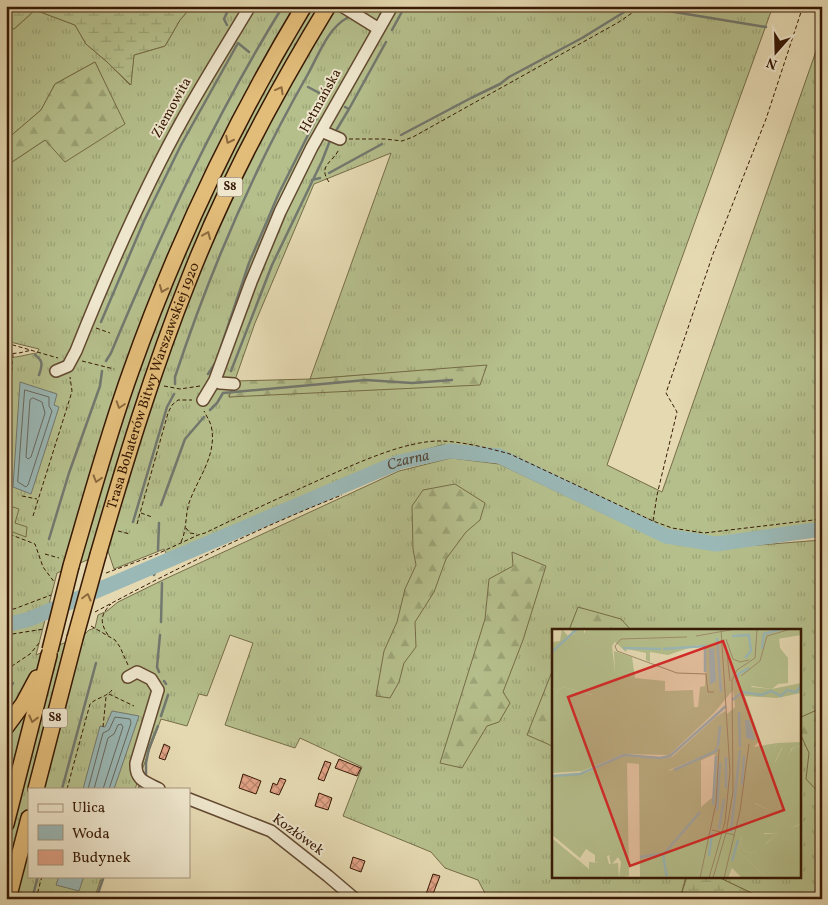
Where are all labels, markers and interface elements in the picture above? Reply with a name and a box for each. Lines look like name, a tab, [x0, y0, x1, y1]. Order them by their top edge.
north arrow	[750, 28, 800, 78]
text: N	[764, 52, 780, 73]
street label: Hetmańska	[296, 66, 346, 136]
street label: Ziemowita	[148, 74, 196, 142]
one-way arrow	[273, 86, 283, 95]
one-way arrow	[225, 135, 235, 144]
road number: S8	[218, 178, 242, 196]
one-way arrow	[201, 231, 212, 240]
street label: Trasa Bohaterów Bitwy Warszawskiej 1920	[102, 260, 204, 512]
one-way arrow	[158, 284, 169, 293]
one-way arrow	[115, 400, 125, 408]
water label: Czarna	[384, 445, 431, 476]
one-way arrow	[92, 474, 102, 482]
one-way arrow	[81, 593, 91, 601]
inset map	[552, 629, 800, 878]
road number: S8	[42, 708, 68, 728]
one-way arrow	[28, 714, 39, 723]
legend	[28, 788, 190, 878]
text: Ulica	[72, 798, 105, 819]
street label: Kozłówek	[268, 810, 328, 860]
text: Woda	[72, 824, 110, 845]
text: Budynek	[72, 848, 131, 869]

